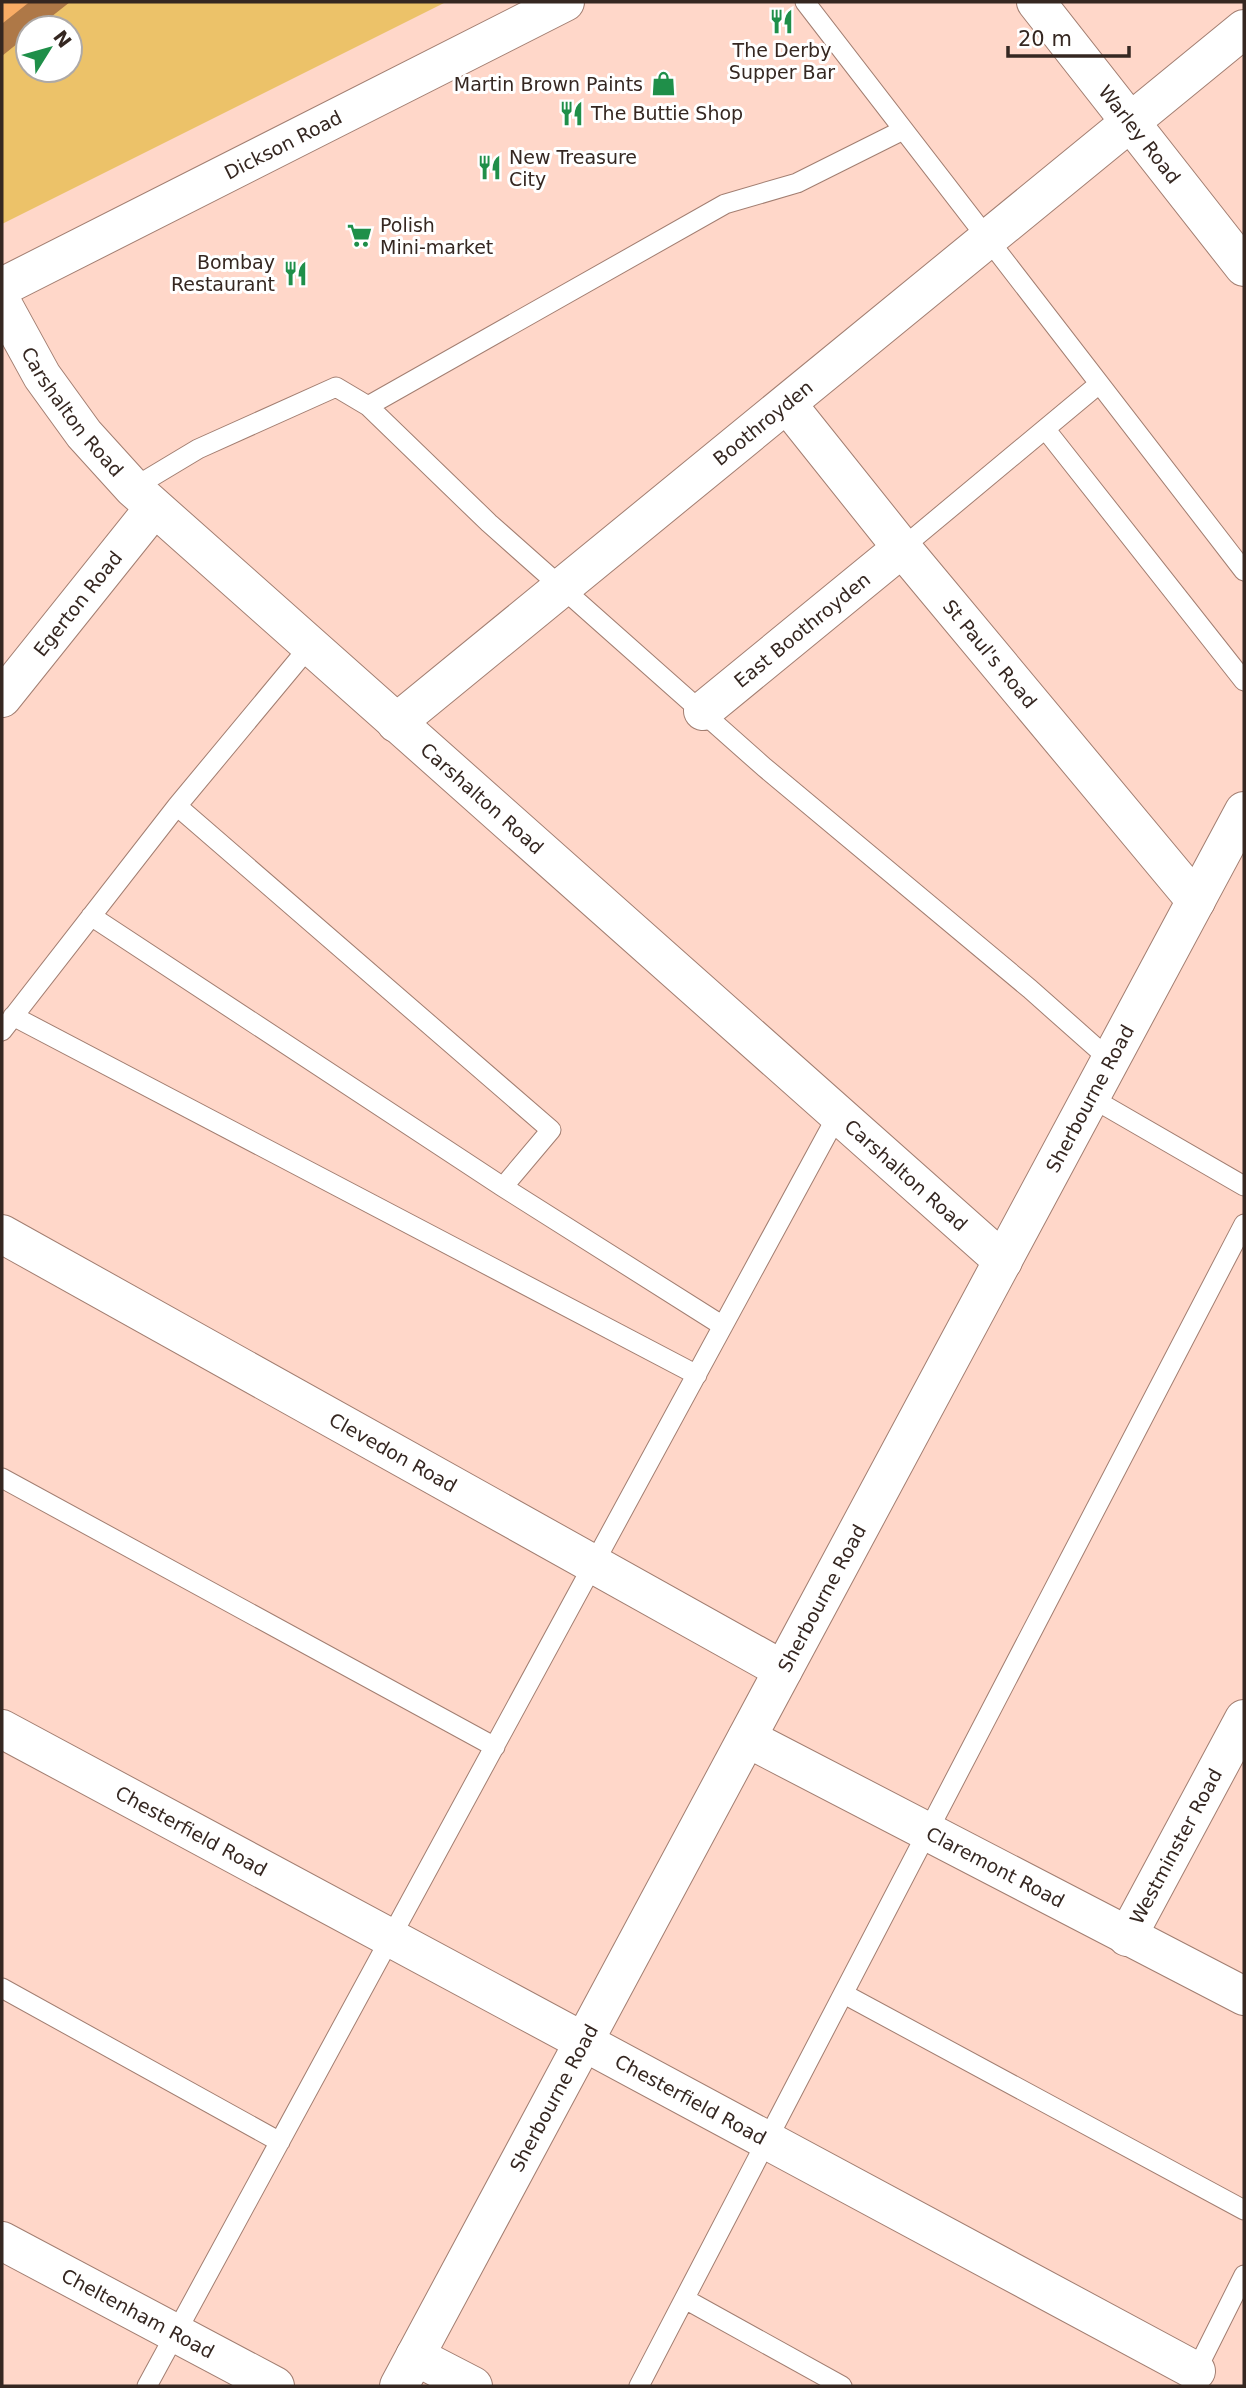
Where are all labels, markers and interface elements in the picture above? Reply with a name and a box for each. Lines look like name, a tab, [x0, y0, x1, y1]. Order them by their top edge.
restaurant icon: The Derby Supper Bar	[768, 8, 796, 36]
north arrow	[14, 14, 84, 84]
scale bar	[1008, 14, 1129, 58]
text: N	[49, 26, 76, 52]
text: 20 m	[1018, 27, 1072, 51]
place label: The Derby Supper Bar	[729, 39, 835, 83]
shop icon: Martin Brown Paints	[649, 70, 677, 98]
place label: Martin Brown Paints	[454, 73, 643, 95]
street label: Warley Road	[1094, 81, 1185, 188]
restaurant icon: The Buttie Shop	[557, 99, 585, 127]
place label: The Buttie Shop	[590, 102, 743, 124]
street label: Dickson Road	[221, 106, 345, 184]
place label: New Treasure City	[509, 146, 637, 190]
restaurant icon: New Treasure City	[475, 154, 503, 182]
place label: Polish Mini-market	[380, 214, 493, 258]
supermarket icon: Polish Mini-market	[346, 222, 374, 250]
place label: Bombay Restaurant	[171, 251, 275, 295]
restaurant icon: Bombay Restaurant	[281, 259, 309, 287]
street label: Carshalton Road	[17, 343, 128, 481]
street label: Boothroyden	[709, 376, 817, 470]
street label: Egerton Road	[29, 546, 126, 661]
street label: East Boothroyden	[730, 568, 874, 692]
street label: St Paul's Road	[939, 595, 1041, 712]
street label: Carshalton Road	[416, 738, 548, 859]
street label: Sherbourne Road	[1041, 1021, 1138, 1176]
street label: Carshalton Road	[840, 1115, 972, 1235]
street label: Clevedon Road	[326, 1408, 461, 1497]
street label: Sherbourne Road	[773, 1521, 870, 1676]
street label: Westminster Road	[1125, 1765, 1226, 1928]
street label: Chesterfield Road	[112, 1781, 271, 1880]
street label: Claremont Road	[923, 1822, 1068, 1912]
street label: Sherbourne Road	[505, 2020, 602, 2175]
street label: Chesterfield Road	[611, 2050, 770, 2149]
street label: Cheltenham Road	[58, 2264, 218, 2363]

